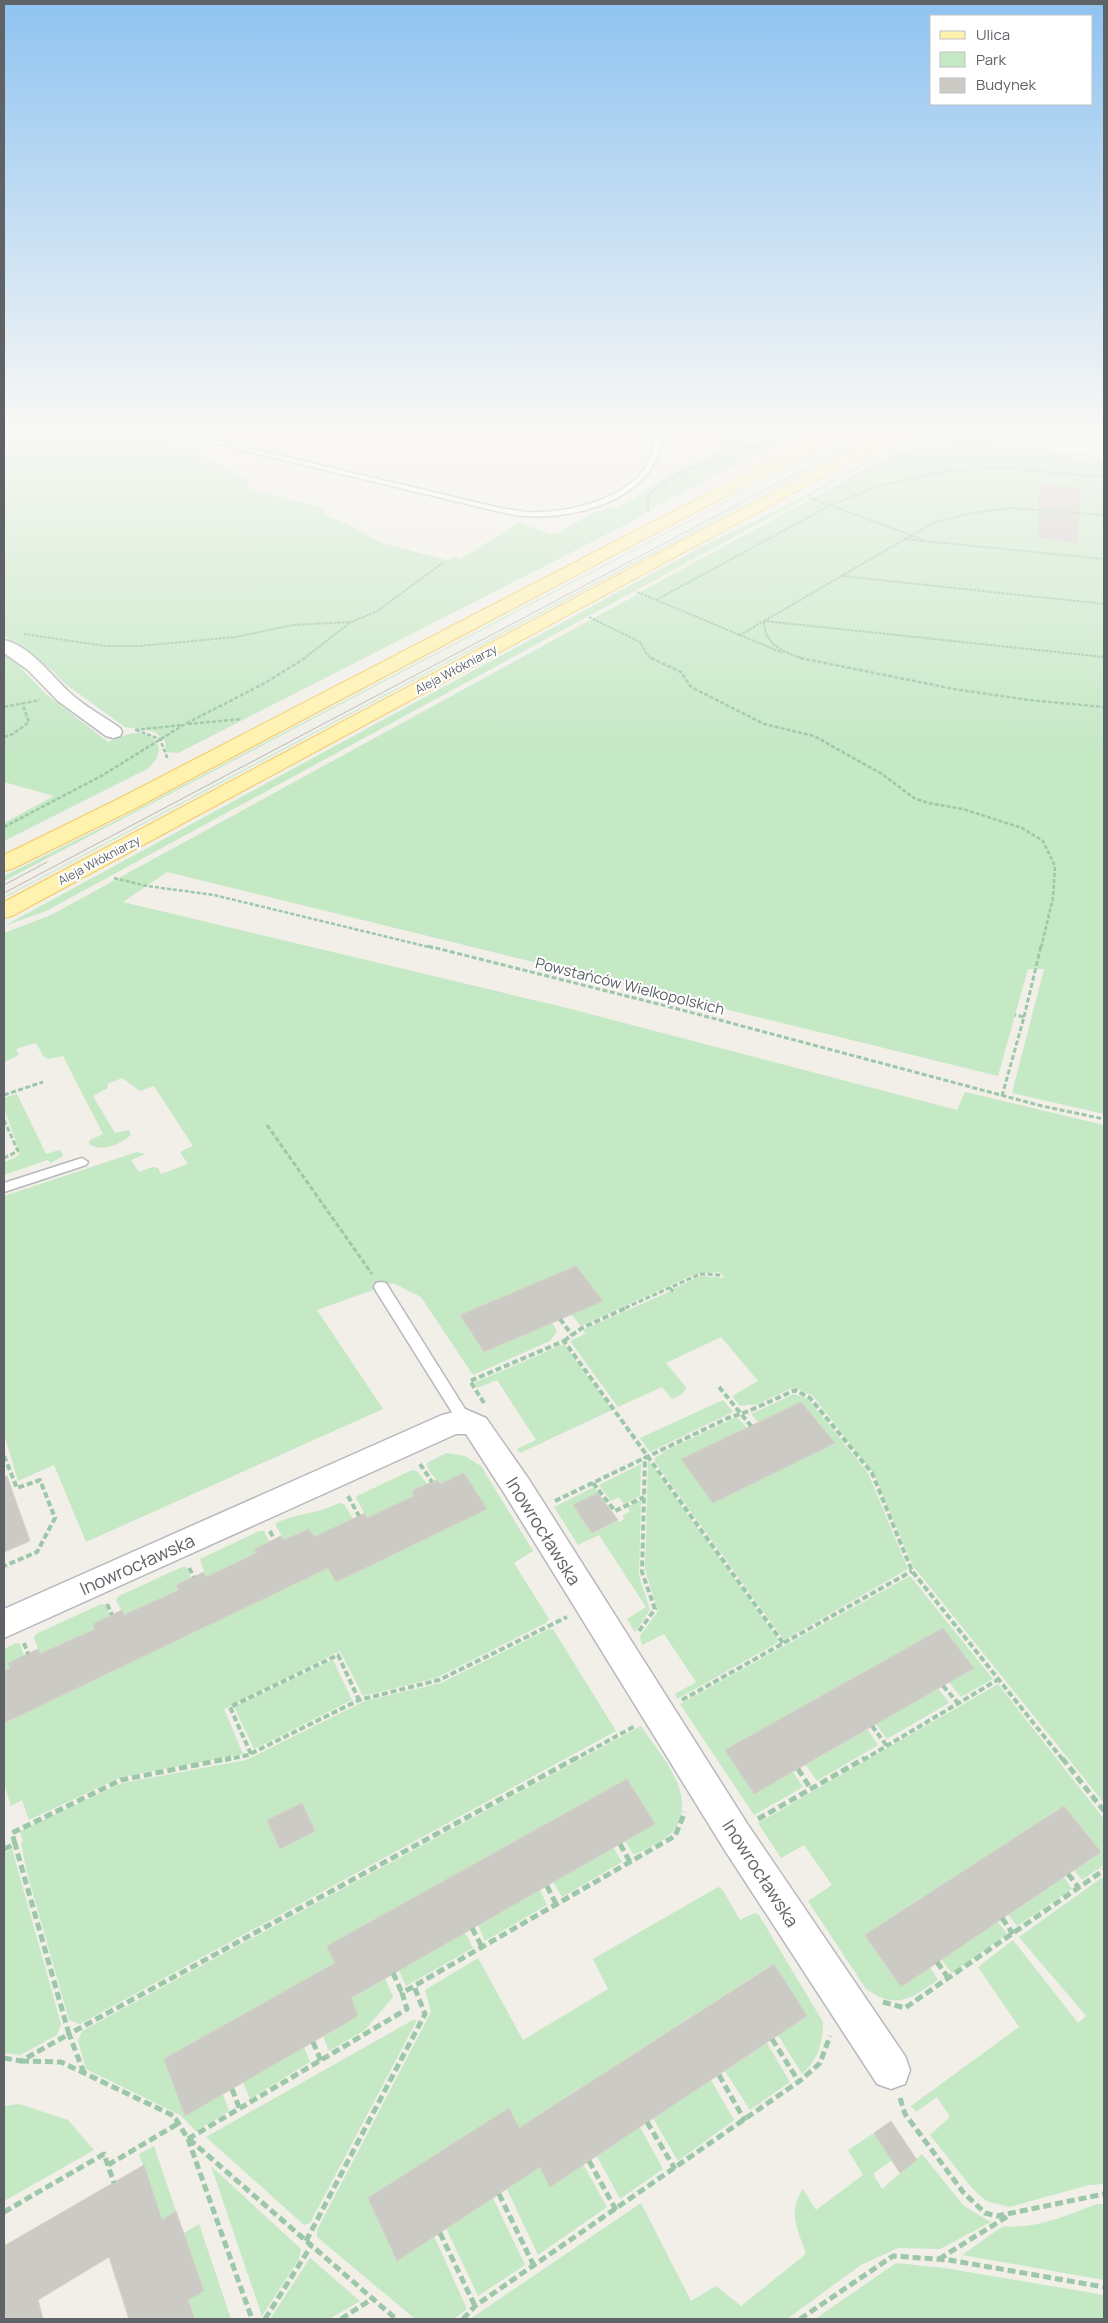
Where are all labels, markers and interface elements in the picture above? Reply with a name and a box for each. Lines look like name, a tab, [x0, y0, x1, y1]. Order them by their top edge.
legend	[930, 15, 1093, 105]
text: Ulica	[976, 24, 1010, 45]
text: Park	[976, 49, 1006, 70]
text: Budynek	[976, 74, 1037, 95]
street label: Aleja Włókniarzy	[412, 640, 501, 698]
street label: Aleja Włókniarzy	[55, 831, 144, 889]
street label: Powstańców Wielkopolskich	[533, 952, 727, 1020]
street label: Inowrocławska	[501, 1472, 587, 1590]
street label: Inowrocławska	[76, 1528, 198, 1600]
street label: Inowrocławska	[717, 1815, 805, 1931]

